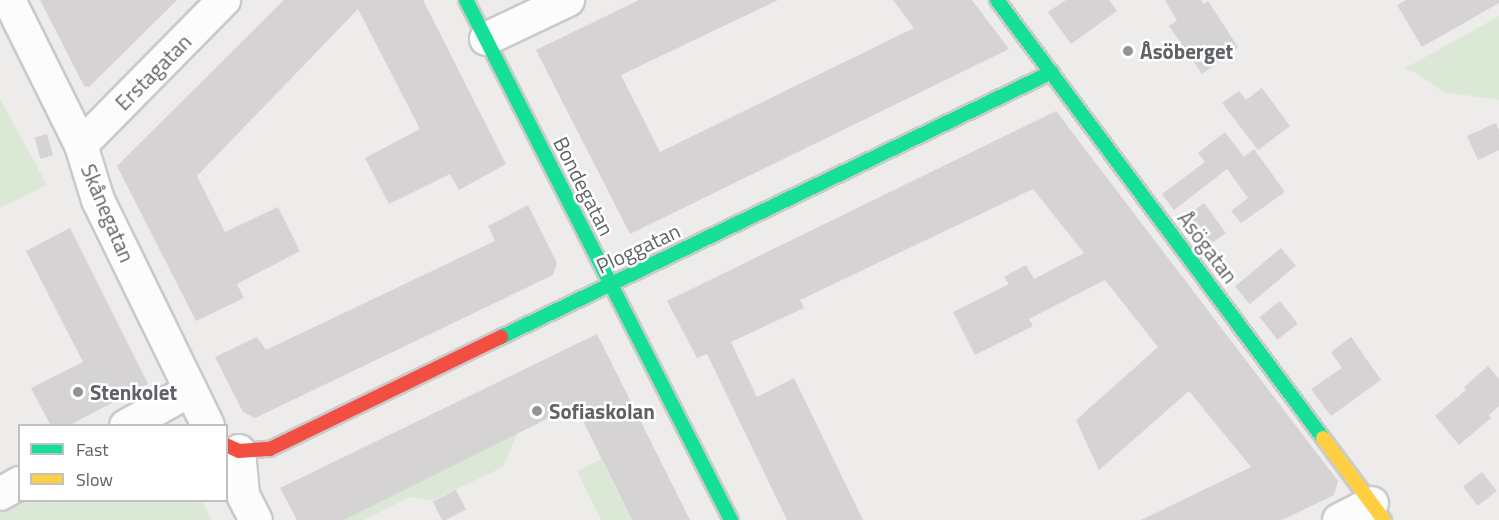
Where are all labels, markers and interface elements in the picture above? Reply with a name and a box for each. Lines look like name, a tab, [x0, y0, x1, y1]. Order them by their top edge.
street label: Erstagatan	[110, 29, 196, 115]
place label: Åsöberget	[1140, 38, 1233, 64]
marker: Åsöberget	[1121, 44, 1135, 58]
street label: Bondegatan	[548, 132, 620, 240]
street label: Skånegatan	[76, 160, 140, 266]
street label: Åsögatan	[1173, 206, 1243, 288]
street label: Ploggatan	[592, 218, 684, 278]
place label: Stenkolet	[90, 379, 177, 405]
marker: Stenkolet	[71, 385, 85, 399]
place label: Sofiaskolan	[549, 398, 655, 424]
marker: Sofiaskolan	[530, 404, 544, 418]
legend	[18, 424, 228, 502]
text: Fast	[76, 436, 109, 463]
text: Slow	[76, 466, 113, 493]

